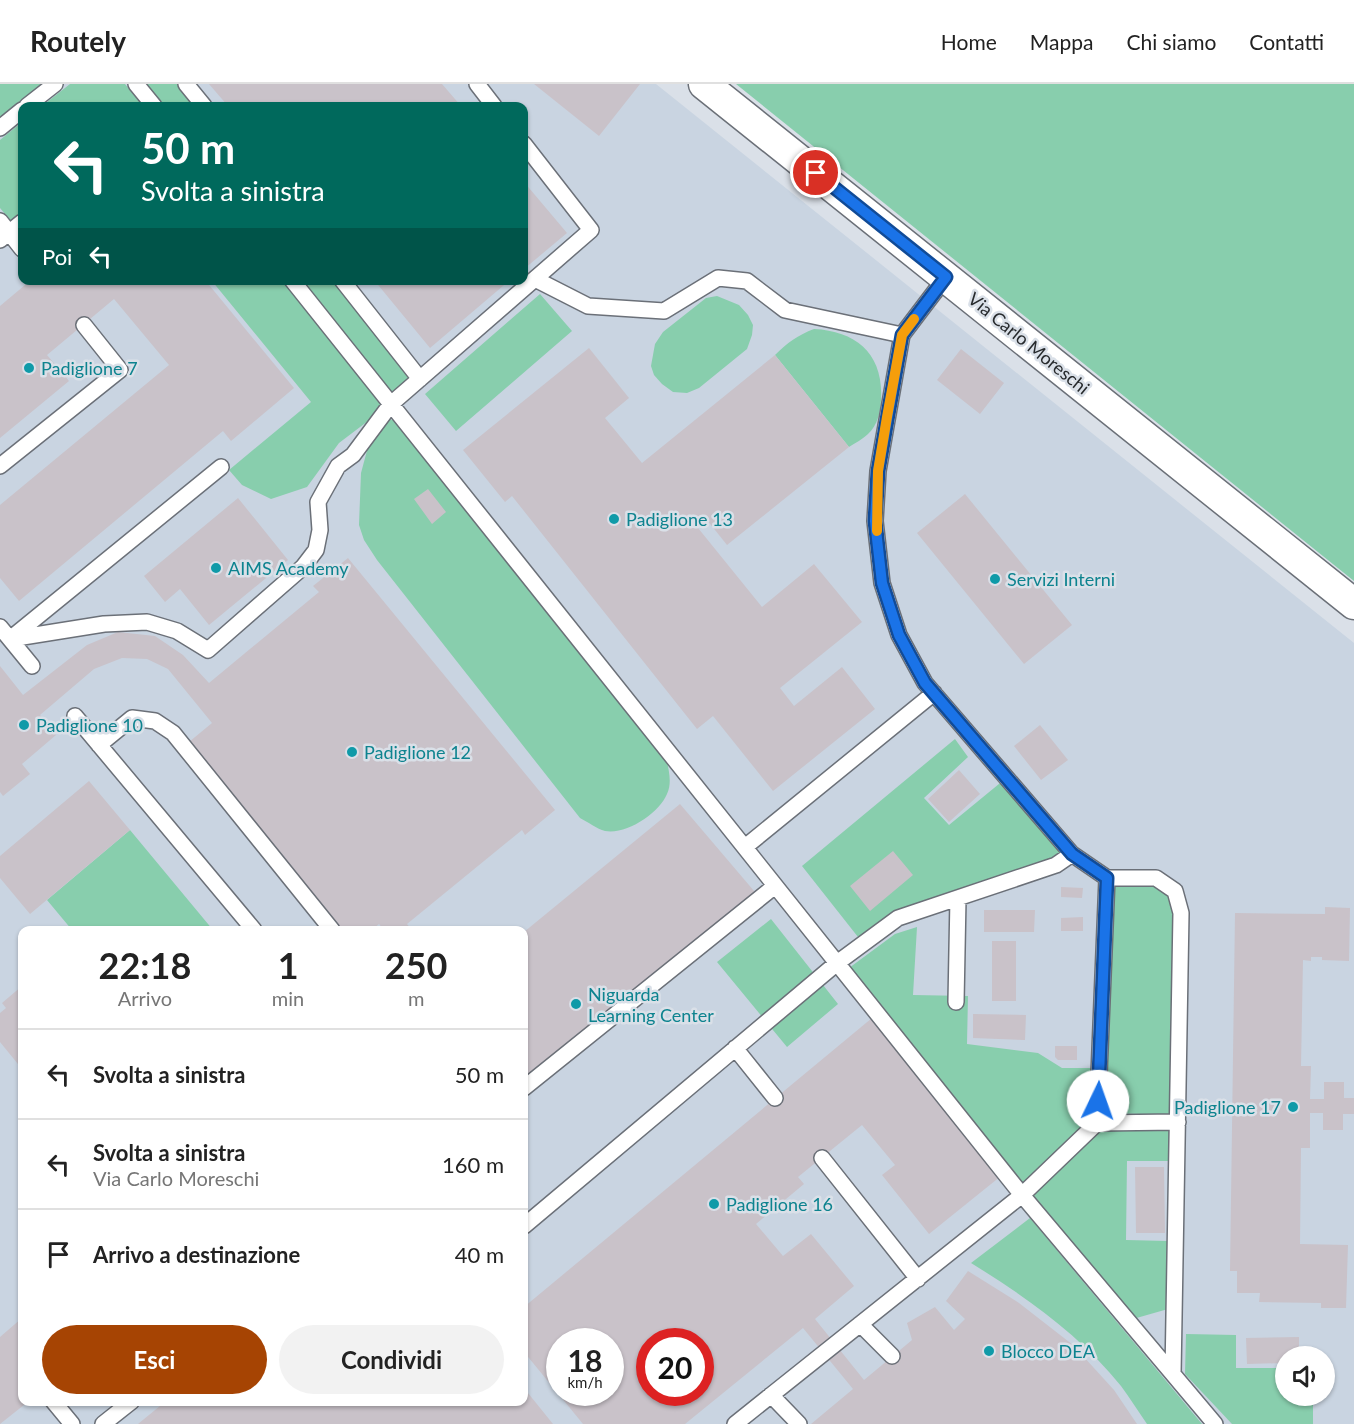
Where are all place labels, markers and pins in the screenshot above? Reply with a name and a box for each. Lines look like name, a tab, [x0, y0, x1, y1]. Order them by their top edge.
pin	[790, 147, 841, 198]
place label: Padiglione 7	[41, 357, 138, 379]
marker: Padiglione 7	[22, 361, 36, 375]
place label: Padiglione 13	[626, 508, 733, 530]
marker: Padiglione 13	[607, 512, 621, 526]
place label: AIMS Academy	[228, 557, 349, 579]
marker: AIMS Academy	[209, 561, 223, 575]
place label: Servizi Interni	[1007, 568, 1115, 590]
marker: Servizi Interni	[988, 572, 1002, 586]
place label: Padiglione 10	[36, 714, 143, 736]
marker: Padiglione 10	[17, 718, 31, 732]
place label: Padiglione 12	[364, 741, 471, 763]
marker: Padiglione 12	[345, 745, 359, 759]
place label: Niguarda Learning Center	[588, 983, 714, 1026]
marker: Niguarda Learning Center	[569, 997, 583, 1011]
place label: Padiglione 17	[1174, 1096, 1281, 1118]
marker: Padiglione 17	[1286, 1100, 1300, 1114]
place label: Padiglione 16	[726, 1193, 833, 1215]
marker: Padiglione 16	[707, 1197, 721, 1211]
place label: Blocco DEA	[1001, 1340, 1096, 1362]
marker: Blocco DEA	[982, 1344, 996, 1358]

